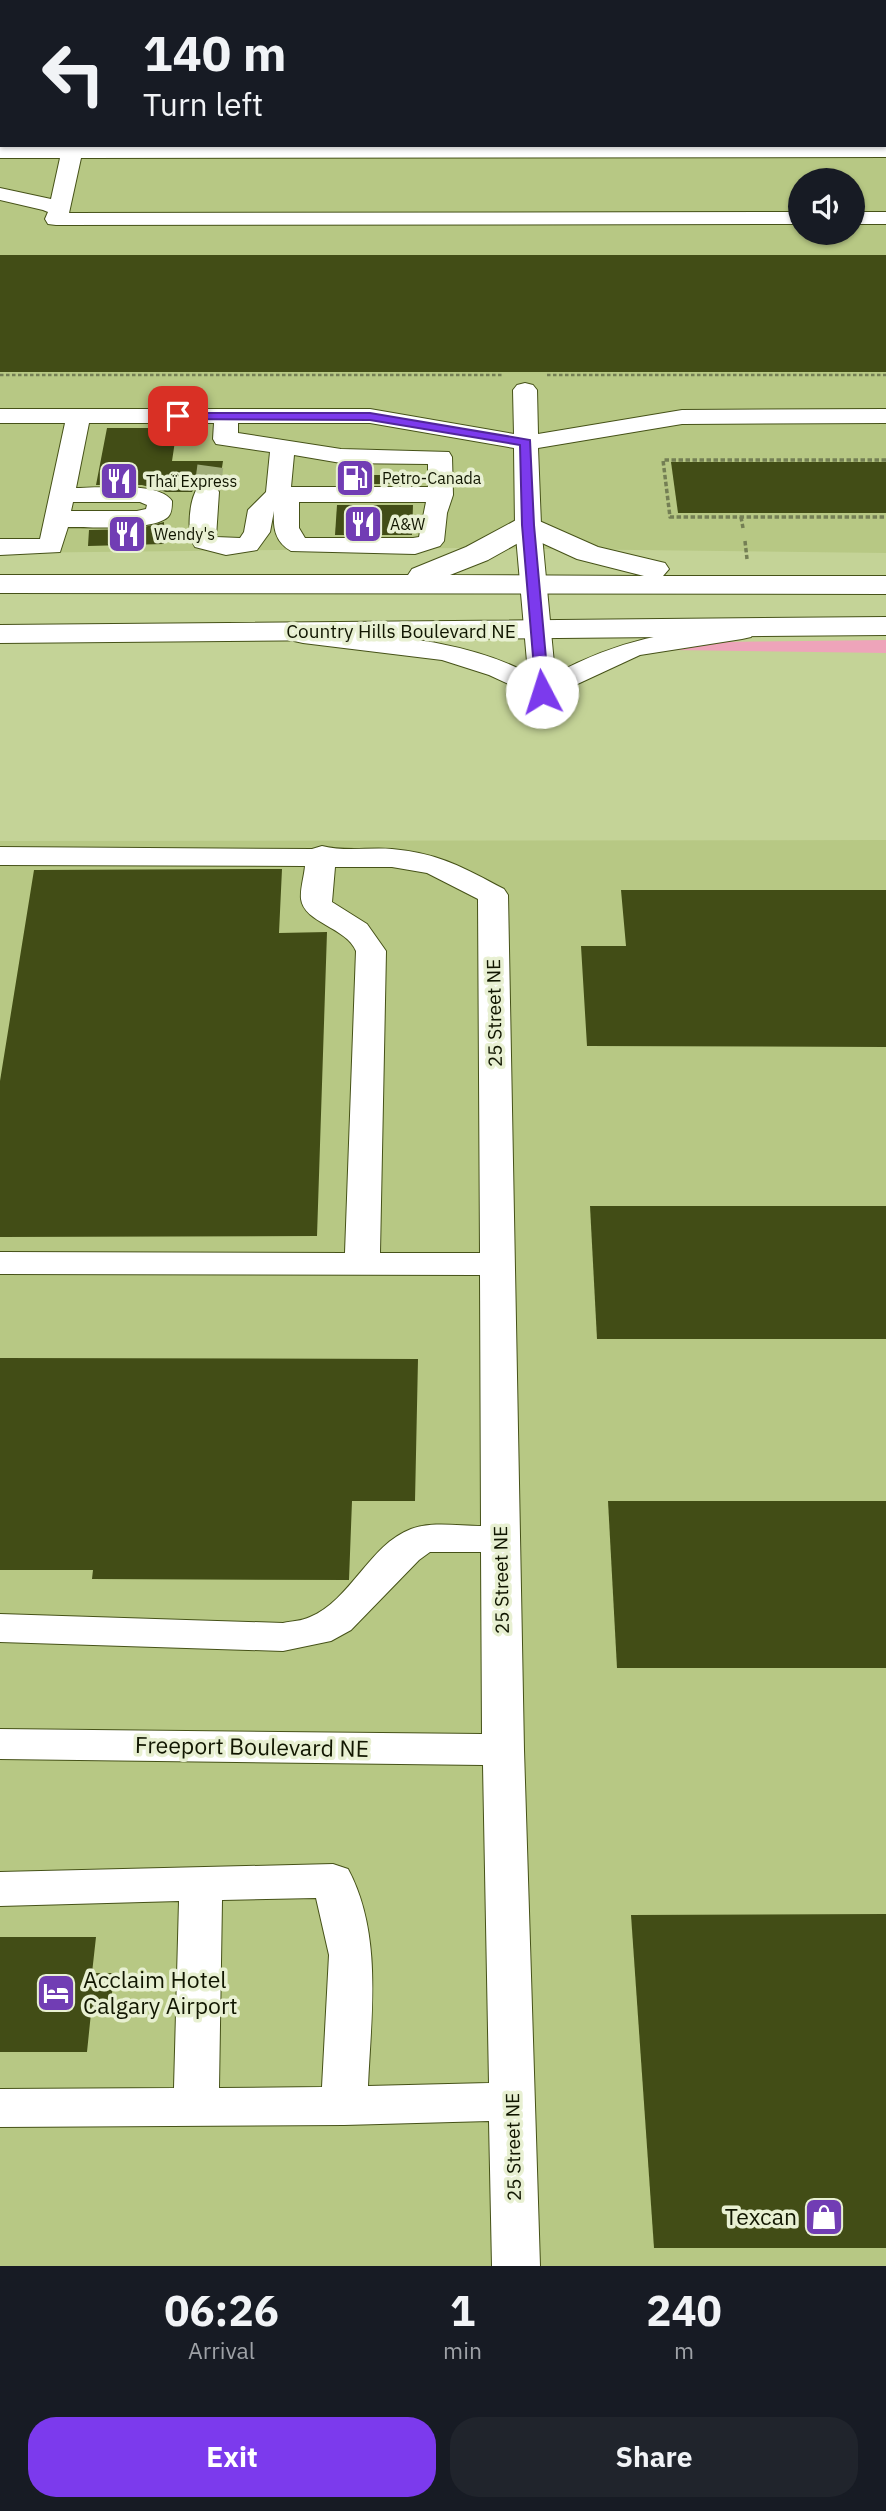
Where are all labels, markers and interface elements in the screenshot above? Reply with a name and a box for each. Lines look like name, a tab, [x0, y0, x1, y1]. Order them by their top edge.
text: 140 m	[143, 21, 287, 84]
icon: left	[28, 28, 119, 119]
text: Turn left	[143, 83, 263, 125]
map controls	[788, 168, 865, 245]
button: sound	[788, 168, 865, 245]
pin	[148, 386, 208, 446]
icon: arrive	[159, 397, 197, 435]
fuel station icon: Petro-Canada	[334, 457, 376, 499]
restaurant icon: Thaï Express	[98, 460, 140, 502]
place label: Petro-Canada	[382, 468, 482, 488]
place label: Thaï Express	[146, 471, 237, 491]
restaurant icon: A&W	[342, 503, 384, 545]
restaurant icon: Wendy's	[106, 513, 148, 555]
place label: A&W	[390, 514, 425, 534]
place label: Wendy's	[154, 524, 215, 544]
street label: Country Hills Boulevard NE	[286, 619, 516, 643]
position arrow	[505, 655, 579, 729]
street label: 25 Street NE	[481, 959, 507, 1067]
street label: 25 Street NE	[488, 1526, 514, 1634]
street label: Freeport Boulevard NE	[135, 1729, 369, 1763]
place label: Acclaim Hotel Calgary Airport	[83, 1964, 238, 2020]
hotel icon: Acclaim Hotel Calgary Airport	[35, 1972, 77, 2014]
street label: 25 Street NE	[500, 2093, 526, 2201]
shop icon: Texcan	[803, 2196, 845, 2238]
place label: Texcan	[725, 2201, 797, 2231]
text: 06:26	[164, 2283, 279, 2338]
text: 1	[450, 2283, 475, 2338]
text: 240	[646, 2283, 722, 2338]
text: Arrival	[188, 2335, 255, 2365]
text: min	[443, 2335, 482, 2365]
text: m	[674, 2335, 694, 2365]
button: Exit	[28, 2417, 436, 2497]
button: Share	[450, 2417, 858, 2497]

